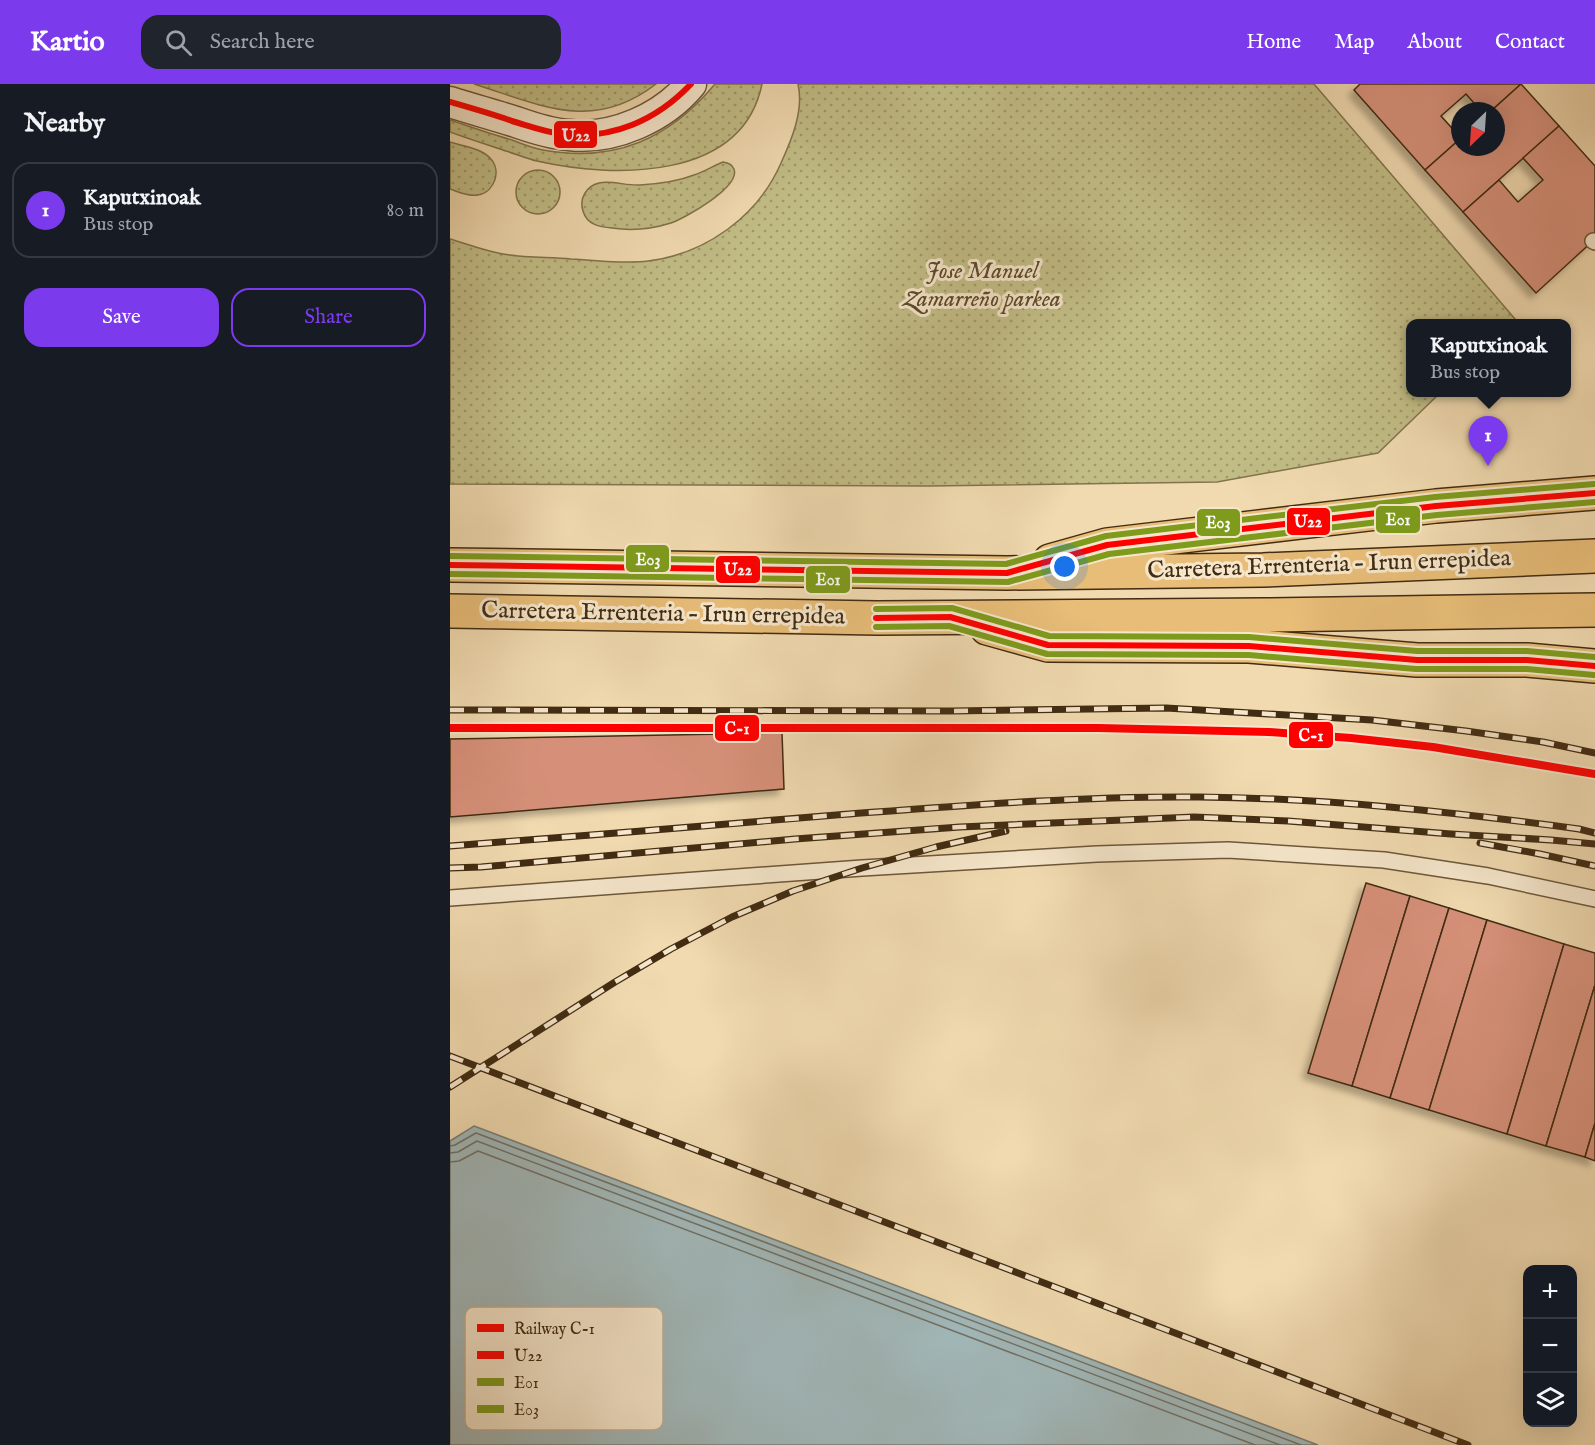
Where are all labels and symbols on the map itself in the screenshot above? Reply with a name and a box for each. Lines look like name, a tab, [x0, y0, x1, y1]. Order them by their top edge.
north arrow	[1451, 102, 1505, 156]
line badge: U22	[553, 120, 598, 149]
text: U22	[561, 127, 591, 147]
park label: Jose Manuel Zamarreño parkea	[901, 256, 1061, 315]
pin: 1	[1468, 416, 1508, 466]
line badge: E01	[1375, 505, 1421, 534]
line badge: U22	[1286, 507, 1331, 536]
line badge: E03	[1196, 508, 1241, 537]
text: E01	[1386, 511, 1410, 531]
text: U22	[1293, 513, 1323, 533]
text: E03	[1206, 514, 1230, 534]
street label: Carretera Errenteria – Irun errepidea	[1147, 543, 1512, 587]
line badge: E03	[625, 544, 670, 573]
text: E03	[636, 551, 660, 571]
your location	[1050, 552, 1079, 581]
line badge: U22	[715, 555, 761, 584]
text: U22	[723, 561, 753, 581]
line badge: E01	[805, 565, 851, 594]
text: E01	[816, 571, 840, 591]
street label: Carretera Errenteria – Irun errepidea	[481, 595, 846, 633]
line badge: C-1	[714, 714, 760, 742]
text: C-1	[725, 720, 749, 740]
line badge: C-1	[1288, 721, 1334, 749]
text: C-1	[1299, 727, 1323, 747]
legend	[465, 1307, 663, 1430]
text: Railway C-1	[514, 1320, 595, 1340]
text: U22	[514, 1347, 543, 1367]
text: E01	[514, 1374, 539, 1394]
text: E03	[514, 1401, 539, 1421]

